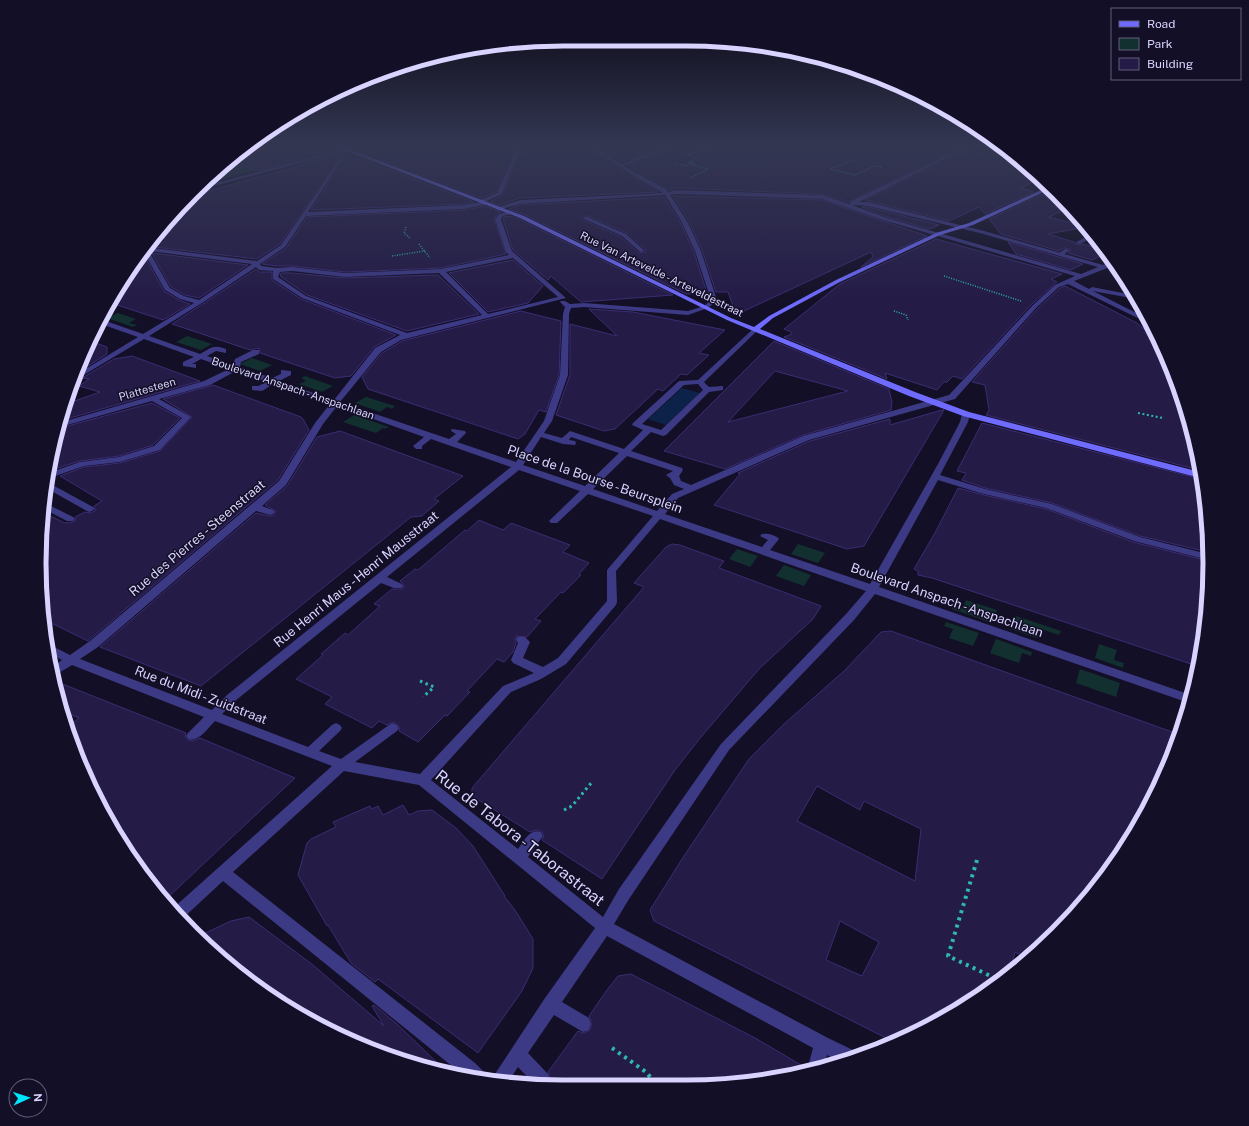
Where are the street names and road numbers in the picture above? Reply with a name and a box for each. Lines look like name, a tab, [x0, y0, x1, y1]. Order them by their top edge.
street label: Rue Van Artevelde - Arteveldestraat	[578, 229, 746, 319]
street label: Boulevard Anspach - Anspachlaan	[210, 354, 376, 422]
street label: Plattesteen	[117, 375, 177, 403]
street label: Place de la Bourse - Beursplein	[505, 442, 685, 516]
street label: Rue des Pierres - Steenstraat	[126, 477, 268, 599]
street label: Rue Henri Maus - Henri Mausstraat	[271, 508, 441, 650]
street label: Boulevard Anspach - Anspachlaan	[849, 560, 1045, 640]
street label: Rue du Midi - Zuidstraat	[133, 663, 269, 727]
street label: Rue de Tabora - Taborastraat	[432, 766, 608, 910]

